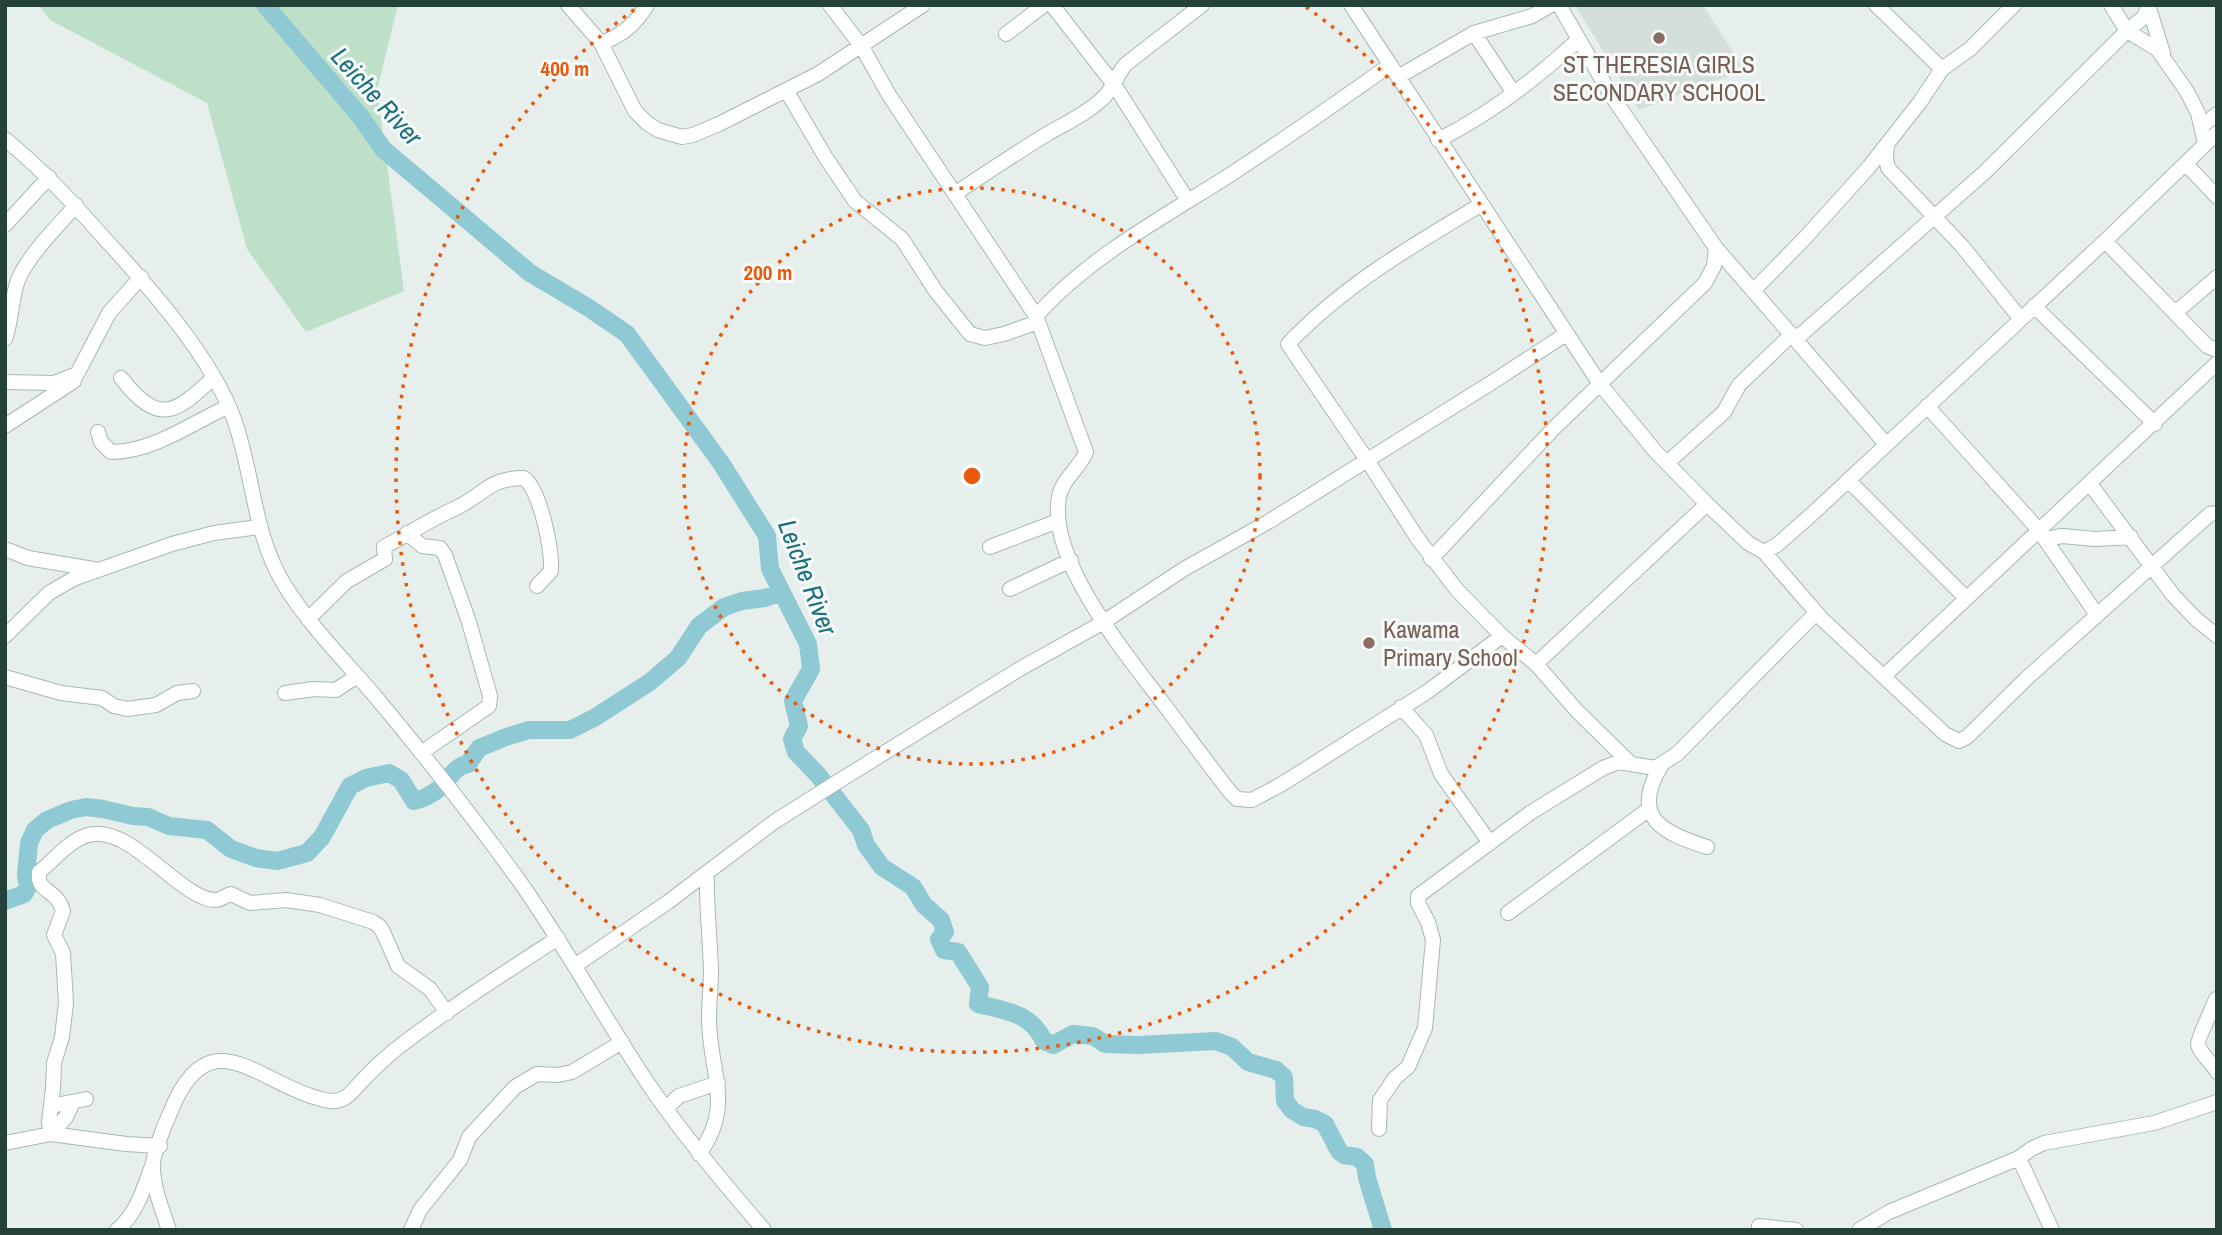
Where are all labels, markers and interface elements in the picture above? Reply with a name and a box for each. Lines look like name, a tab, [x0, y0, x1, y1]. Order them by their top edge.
marker: ST THERESIA GIRLS SECONDARY SCHOOL	[1651, 30, 1667, 46]
water label: Leiche River	[324, 39, 431, 153]
place label: ST THERESIA GIRLS SECONDARY SCHOOL	[1553, 48, 1765, 108]
text: 400 m	[541, 54, 589, 83]
text: 200 m	[744, 258, 792, 287]
centre of rings	[960, 464, 984, 488]
water label: Leiche River	[770, 514, 846, 641]
place label: Kawama Primary School	[1383, 613, 1518, 673]
marker: Kawama Primary School	[1361, 635, 1377, 651]

